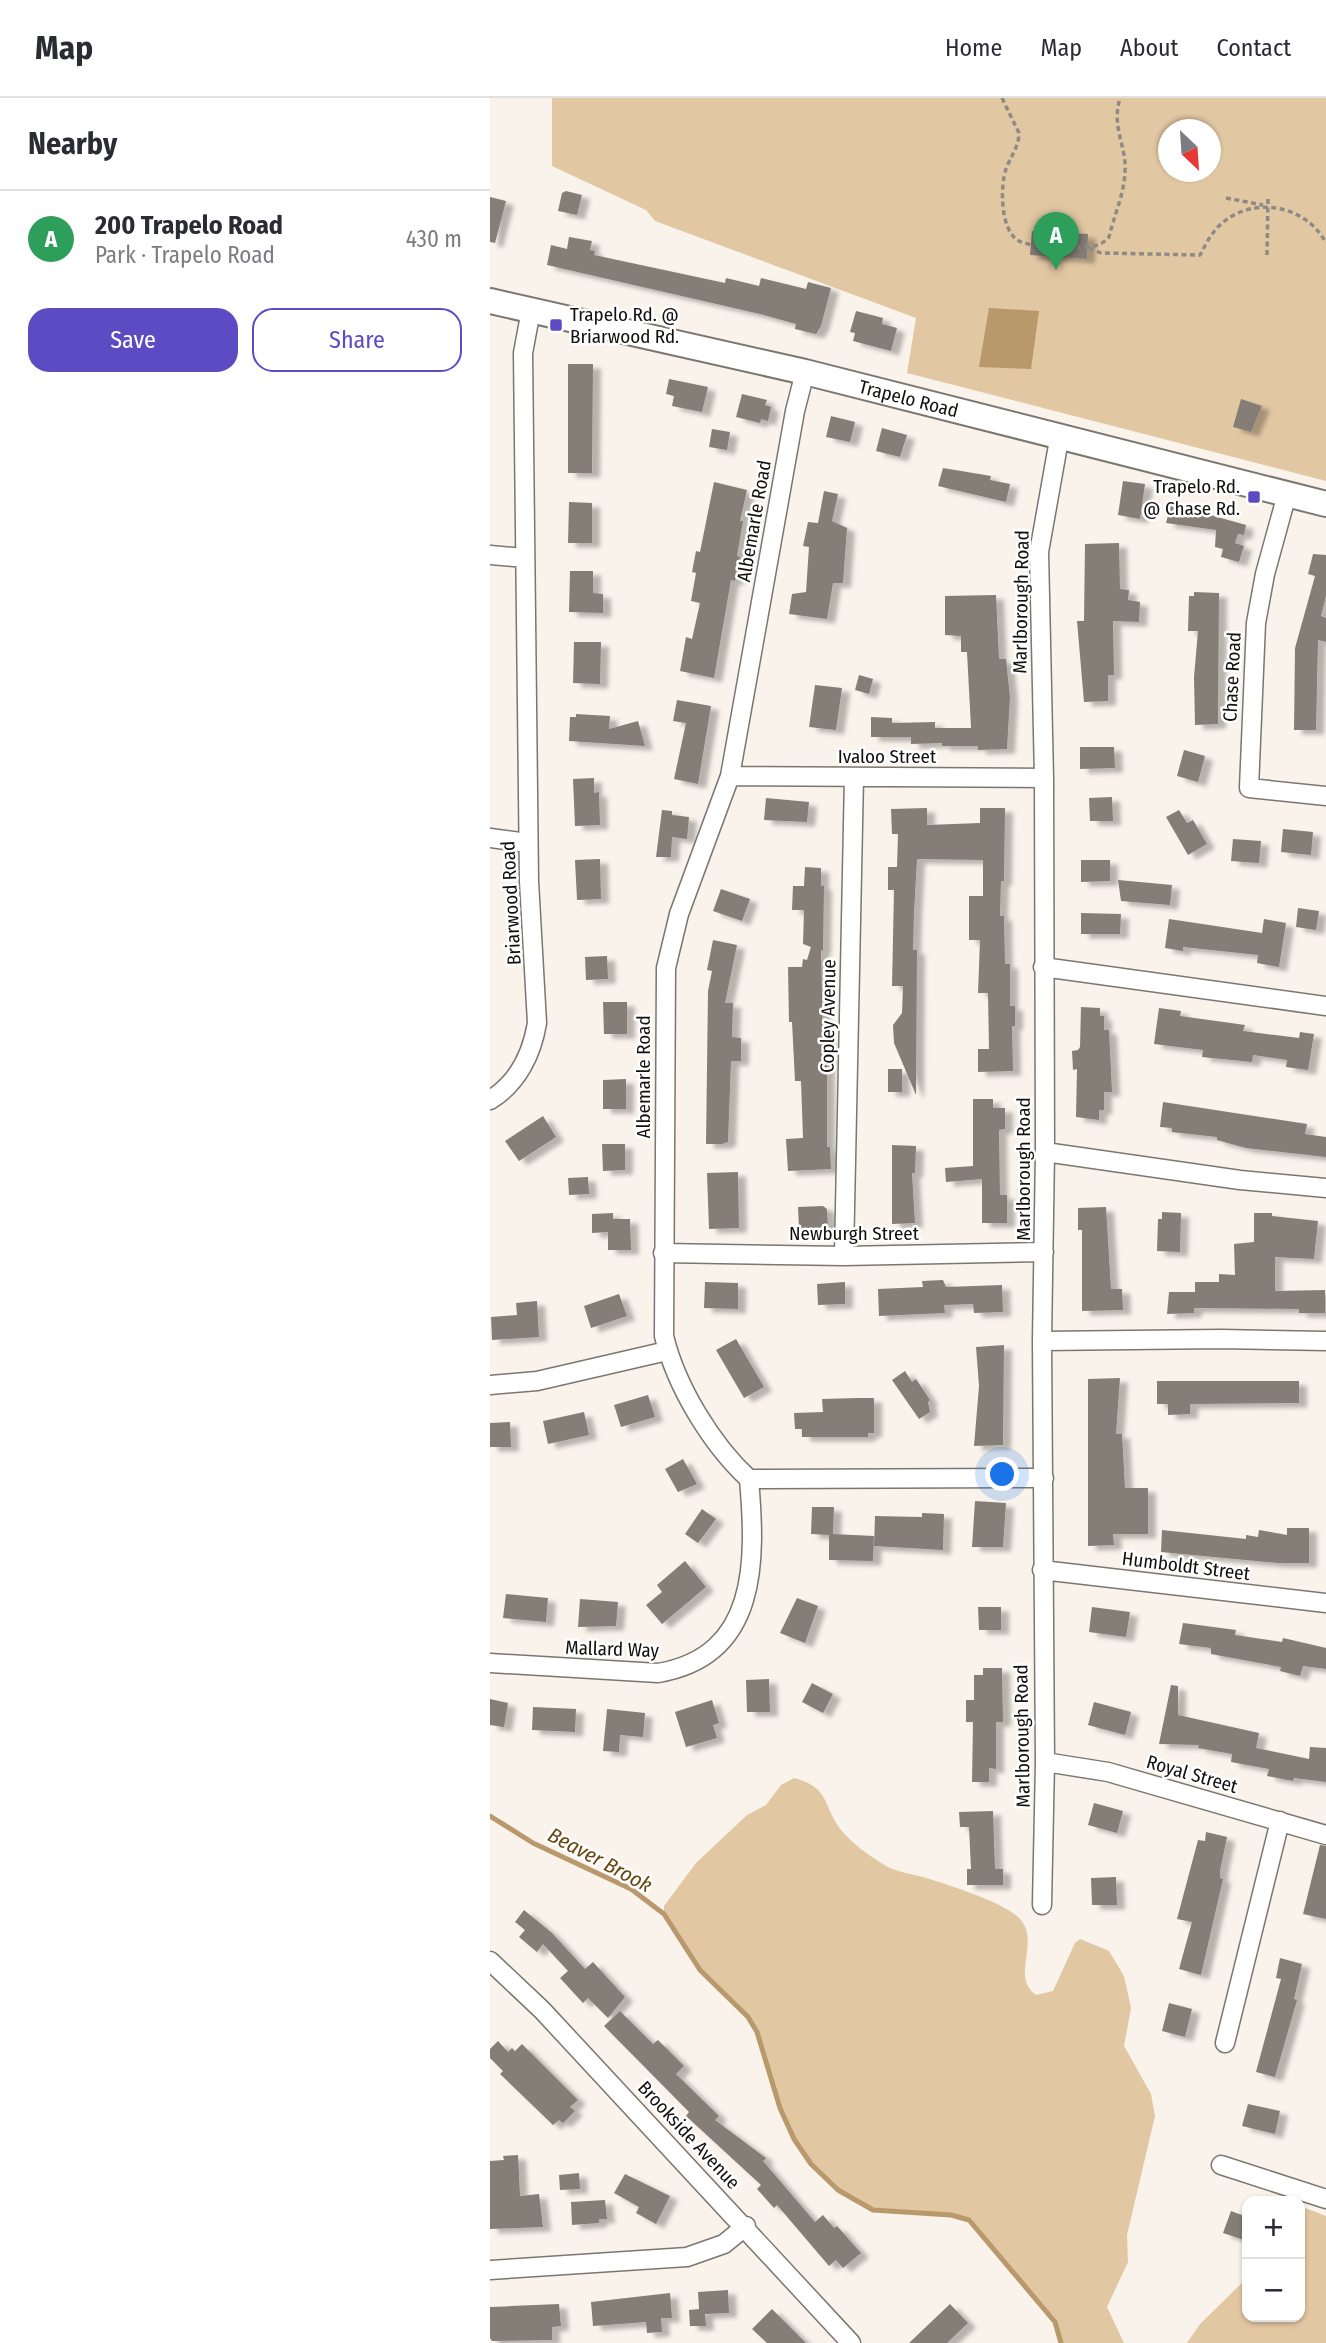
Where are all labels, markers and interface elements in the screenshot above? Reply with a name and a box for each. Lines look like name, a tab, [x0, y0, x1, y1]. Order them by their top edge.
text: Map	[35, 28, 93, 68]
text: Home	[945, 34, 1002, 62]
text: Map	[1040, 34, 1082, 62]
text: About	[1120, 34, 1178, 62]
text: Contact	[1216, 34, 1291, 62]
north arrow	[1158, 119, 1221, 182]
text: Nearby	[28, 126, 117, 162]
text: 200 Trapelo Road	[95, 210, 283, 241]
pin: A	[1033, 212, 1079, 270]
text: A	[45, 225, 57, 253]
text: 430 m	[406, 225, 462, 253]
text: Park · Trapelo Road	[95, 241, 275, 269]
place label: Trapelo Rd. @ Briarwood Rd.	[570, 303, 679, 348]
button: Save	[28, 308, 238, 372]
button: Share	[252, 308, 462, 372]
marker: Trapelo Rd. @ Briarwood Rd.	[548, 317, 564, 333]
street label: Trapelo Road	[857, 375, 961, 422]
street label: Albemarle Road	[732, 458, 776, 584]
place label: Trapelo Rd. @ Chase Rd.	[1143, 475, 1240, 520]
marker: Trapelo Rd. @ Chase Rd.	[1246, 489, 1262, 505]
street label: Marlborough Road	[1008, 530, 1034, 674]
street label: Chase Road	[1218, 631, 1246, 723]
street label: Ivaloo Street	[838, 745, 937, 768]
street label: Briarwood Road	[496, 840, 526, 966]
street label: Copley Avenue	[816, 959, 840, 1073]
street label: Albemarle Road	[632, 1015, 655, 1139]
street label: Marlborough Road	[1012, 1097, 1035, 1241]
street label: Newburgh Street	[789, 1222, 920, 1245]
your location	[985, 1457, 1019, 1491]
street label: Humboldt Street	[1121, 1547, 1252, 1585]
street label: Mallard Way	[565, 1636, 660, 1662]
street label: Marlborough Road	[1009, 1664, 1035, 1808]
street label: Royal Street	[1144, 1750, 1241, 1798]
water label: Beaver Brook	[544, 1822, 656, 1898]
street label: Brookside Avenue	[633, 2076, 745, 2194]
map controls	[1242, 2196, 1305, 2322]
button: +	[1242, 2196, 1305, 2259]
button: −	[1242, 2259, 1305, 2322]

